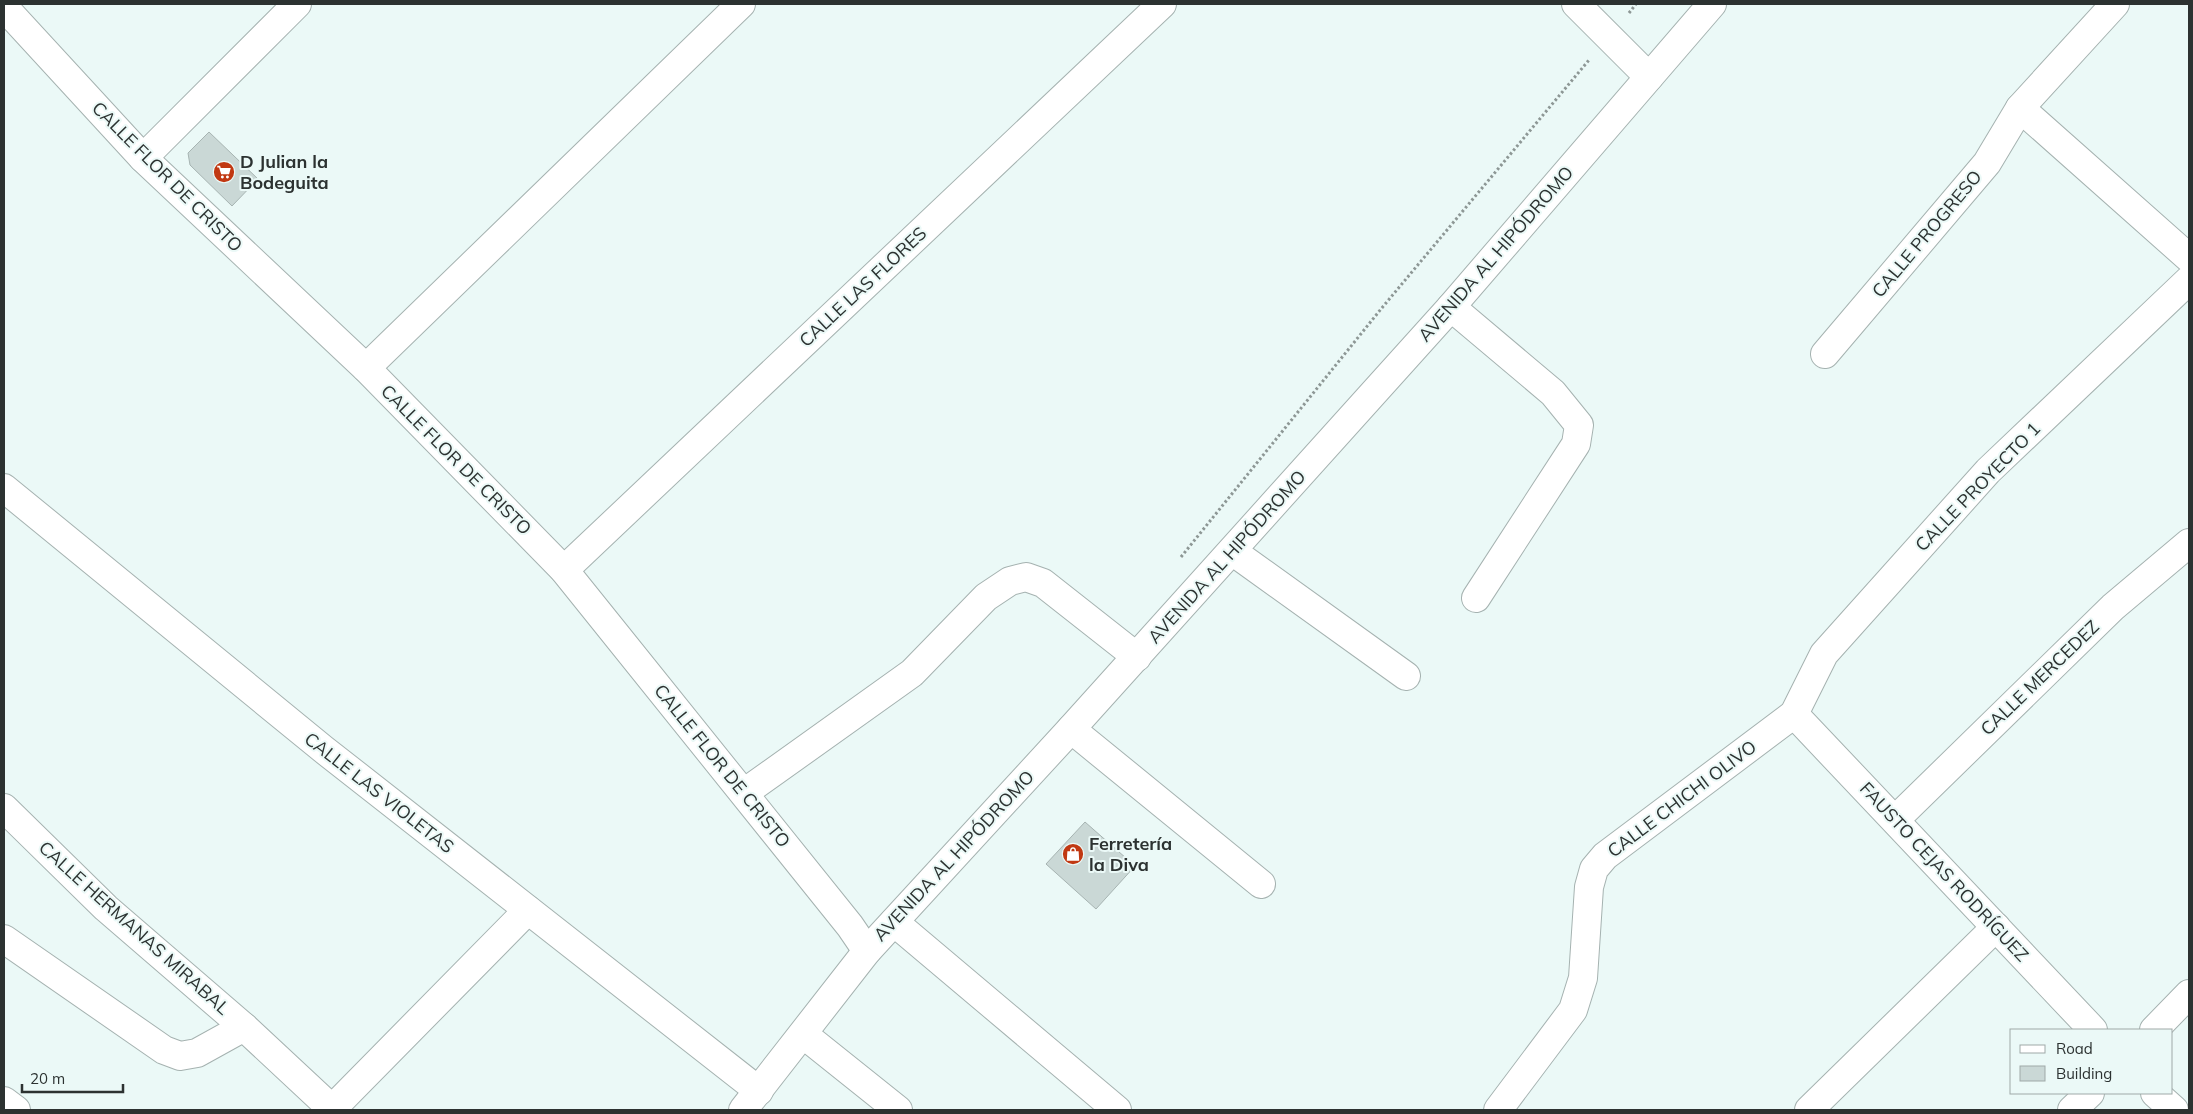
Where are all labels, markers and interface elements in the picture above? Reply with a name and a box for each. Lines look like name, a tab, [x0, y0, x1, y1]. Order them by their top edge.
street label: CALLE FLOR DE CRISTO	[87, 97, 247, 257]
place label: D Julian la Bodeguita	[240, 150, 329, 194]
supermarket icon: D Julian la Bodeguita	[212, 160, 236, 184]
street label: AVENIDA AL HIPÓDROMO	[1413, 161, 1578, 346]
street label: CALLE PROGRESO	[1867, 165, 1987, 302]
street label: CALLE LAS FLORES	[794, 222, 931, 352]
street label: CALLE FLOR DE CRISTO	[376, 380, 536, 540]
street label: CALLE PROYECTO 1	[1910, 417, 2045, 556]
street label: AVENIDA AL HIPÓDROMO	[1143, 465, 1311, 648]
street label: CALLE MERCEDEZ	[1975, 615, 2104, 740]
street label: CALLE FLOR DE CRISTO	[649, 679, 795, 852]
street label: CALLE LAS VIOLETAS	[300, 727, 459, 858]
street label: CALLE CHICHI OLIVO	[1603, 735, 1761, 862]
street label: AVENIDA AL HIPÓDROMO	[868, 765, 1039, 946]
street label: FAUSTO CEJAS RODRÍGUEZ	[1855, 777, 2034, 966]
place label: Ferretería la Diva	[1089, 832, 1172, 876]
street label: CALLE HERMANAS MIRABAL	[34, 836, 235, 1020]
shop icon: Ferretería la Diva	[1061, 842, 1085, 866]
legend	[2010, 1029, 2173, 1094]
text: Road	[2056, 1039, 2093, 1058]
scale bar	[22, 1062, 124, 1094]
text: Building	[2056, 1064, 2112, 1083]
text: 20 m	[30, 1069, 65, 1088]

